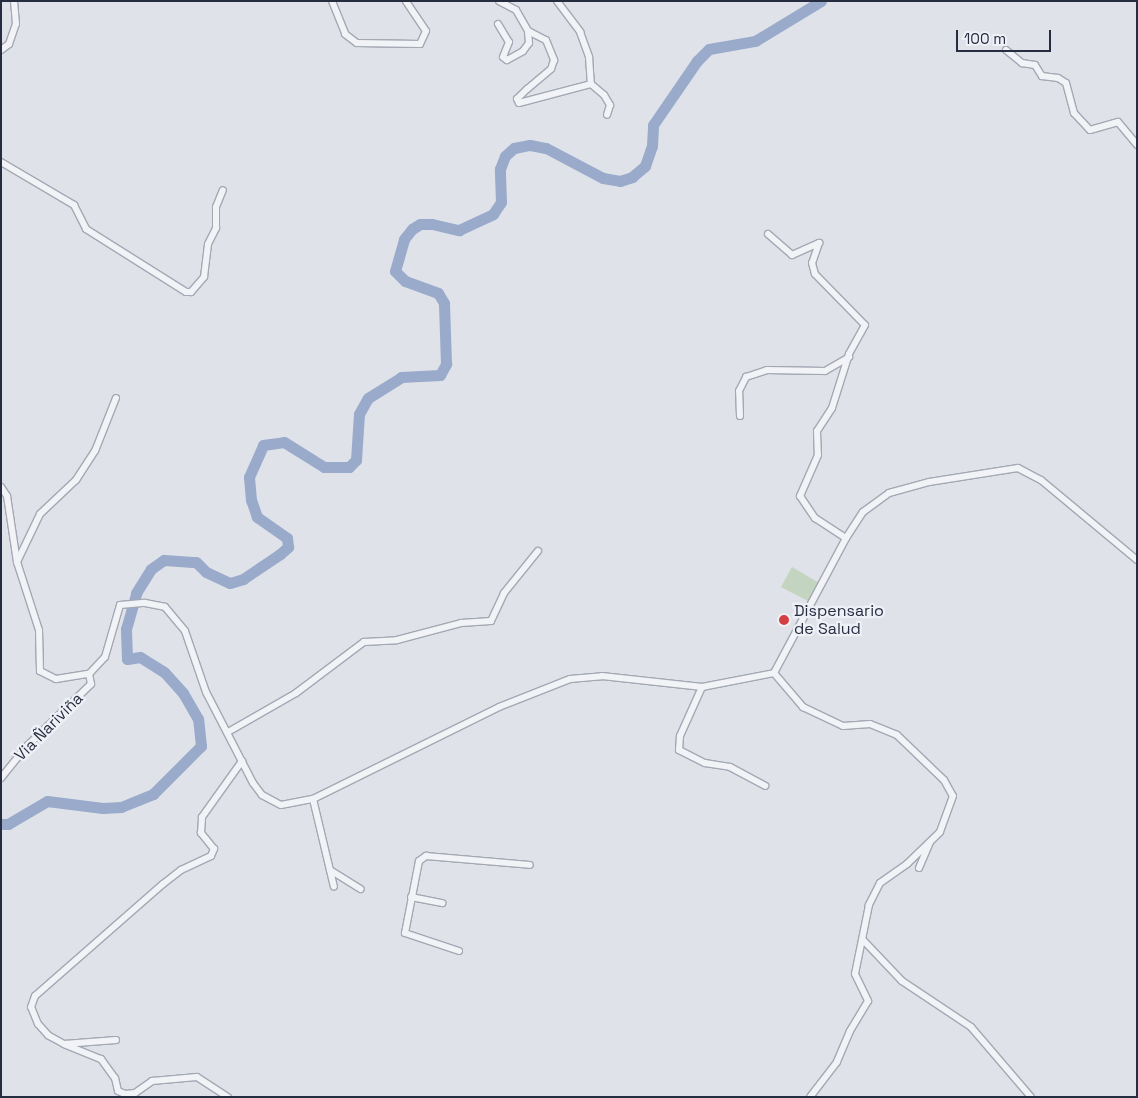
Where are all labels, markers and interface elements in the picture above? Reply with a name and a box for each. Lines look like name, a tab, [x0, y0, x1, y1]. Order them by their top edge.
scale bar	[958, 20, 1053, 52]
text: 100 m	[964, 29, 1006, 48]
place label: Dispensario de Salud	[794, 601, 884, 639]
marker: Dispensario de Salud	[778, 614, 790, 626]
street label: Via Ñariviña	[11, 689, 87, 765]

